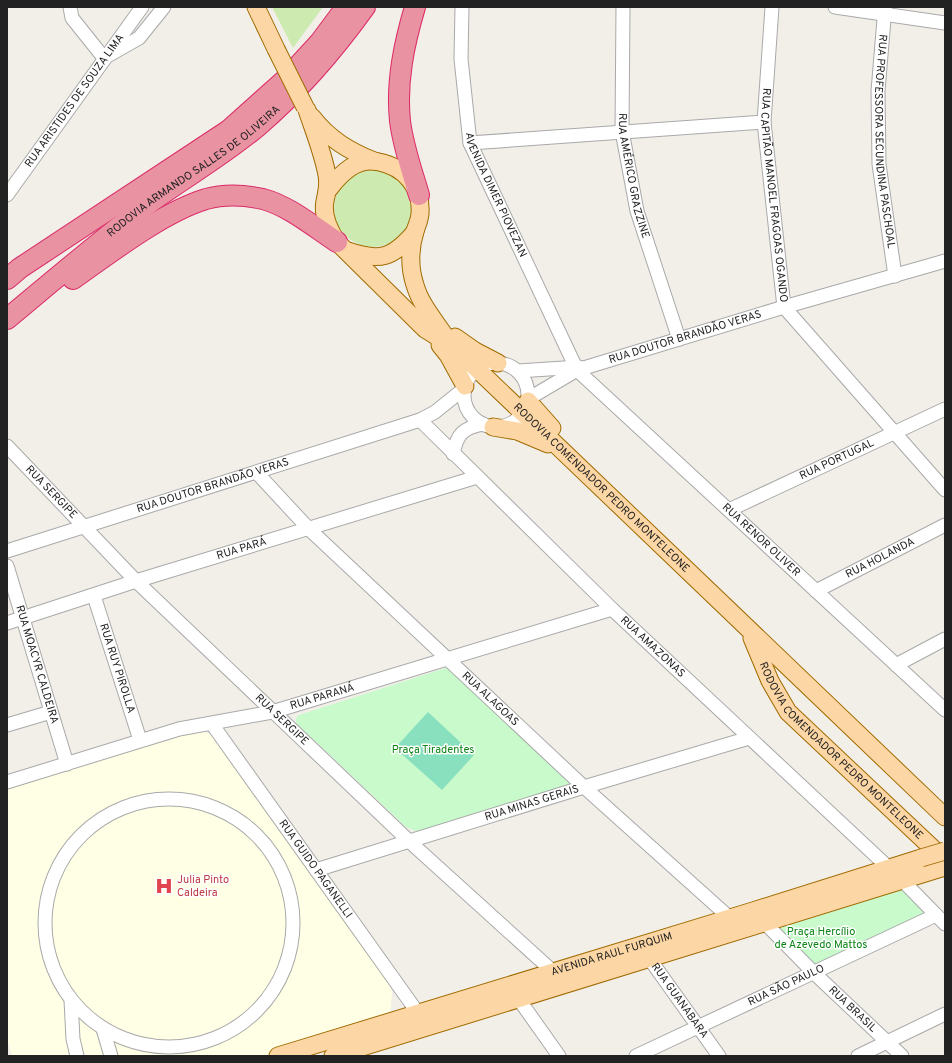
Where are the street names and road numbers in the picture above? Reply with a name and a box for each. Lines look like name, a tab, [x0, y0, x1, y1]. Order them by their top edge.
street label: RUA ARISTIDES DE SOUZA LIMA	[22, 31, 127, 170]
street label: RUA PROFESSORA SECUNDINA PASCHOAL	[871, 34, 898, 249]
street label: RUA CAPITÃO MANOEL FRAGOAS OGANDO	[757, 88, 790, 303]
street label: RODOVIA ARMANDO SALLES DE OLIVEIRA	[104, 103, 283, 240]
street label: RUA AMÉRICO GRAZZINE	[615, 113, 653, 240]
street label: AVENIDA DIMER PIOVEZAN	[462, 132, 530, 260]
street label: RUA DOUTOR BRANDÃO VERAS	[607, 307, 763, 367]
street label: RODOVIA COMENDADOR PEDRO MONTELEONE	[510, 400, 693, 576]
street label: RUA PORTUGAL	[797, 436, 876, 483]
street label: RUA DOUTOR BRANDÃO VERAS	[135, 455, 291, 516]
street label: RUA SERGIPE	[22, 463, 80, 522]
street label: RUA RENOR OLIVER	[719, 500, 803, 580]
street label: RUA PARÁ	[215, 534, 268, 563]
street label: RUA HOLANDA	[843, 535, 917, 582]
street label: RUA MOACYR CALDEIRA	[12, 604, 61, 725]
street label: RUA AMAZONAS	[617, 613, 688, 681]
street label: RUA RUY PIROLLA	[96, 622, 138, 715]
street label: RODOVIA COMENDADOR PEDRO MONTELEONE	[756, 660, 926, 843]
street label: RUA ALAGOAS	[459, 669, 522, 729]
street label: RUA PARANÁ	[288, 680, 356, 713]
street label: RUA SERGIPE	[252, 691, 311, 749]
street label: RUA MINAS GERAIS	[483, 782, 581, 824]
street label: RUA GUIDO PAGANELLI	[276, 817, 355, 921]
street label: AVENIDA RAUL FURQUIM	[549, 929, 674, 979]
street label: RUA GUANABARA	[648, 960, 711, 1041]
street label: RUA SÃO PAULO	[746, 961, 827, 1009]
street label: RUA BRASIL	[825, 983, 880, 1035]

